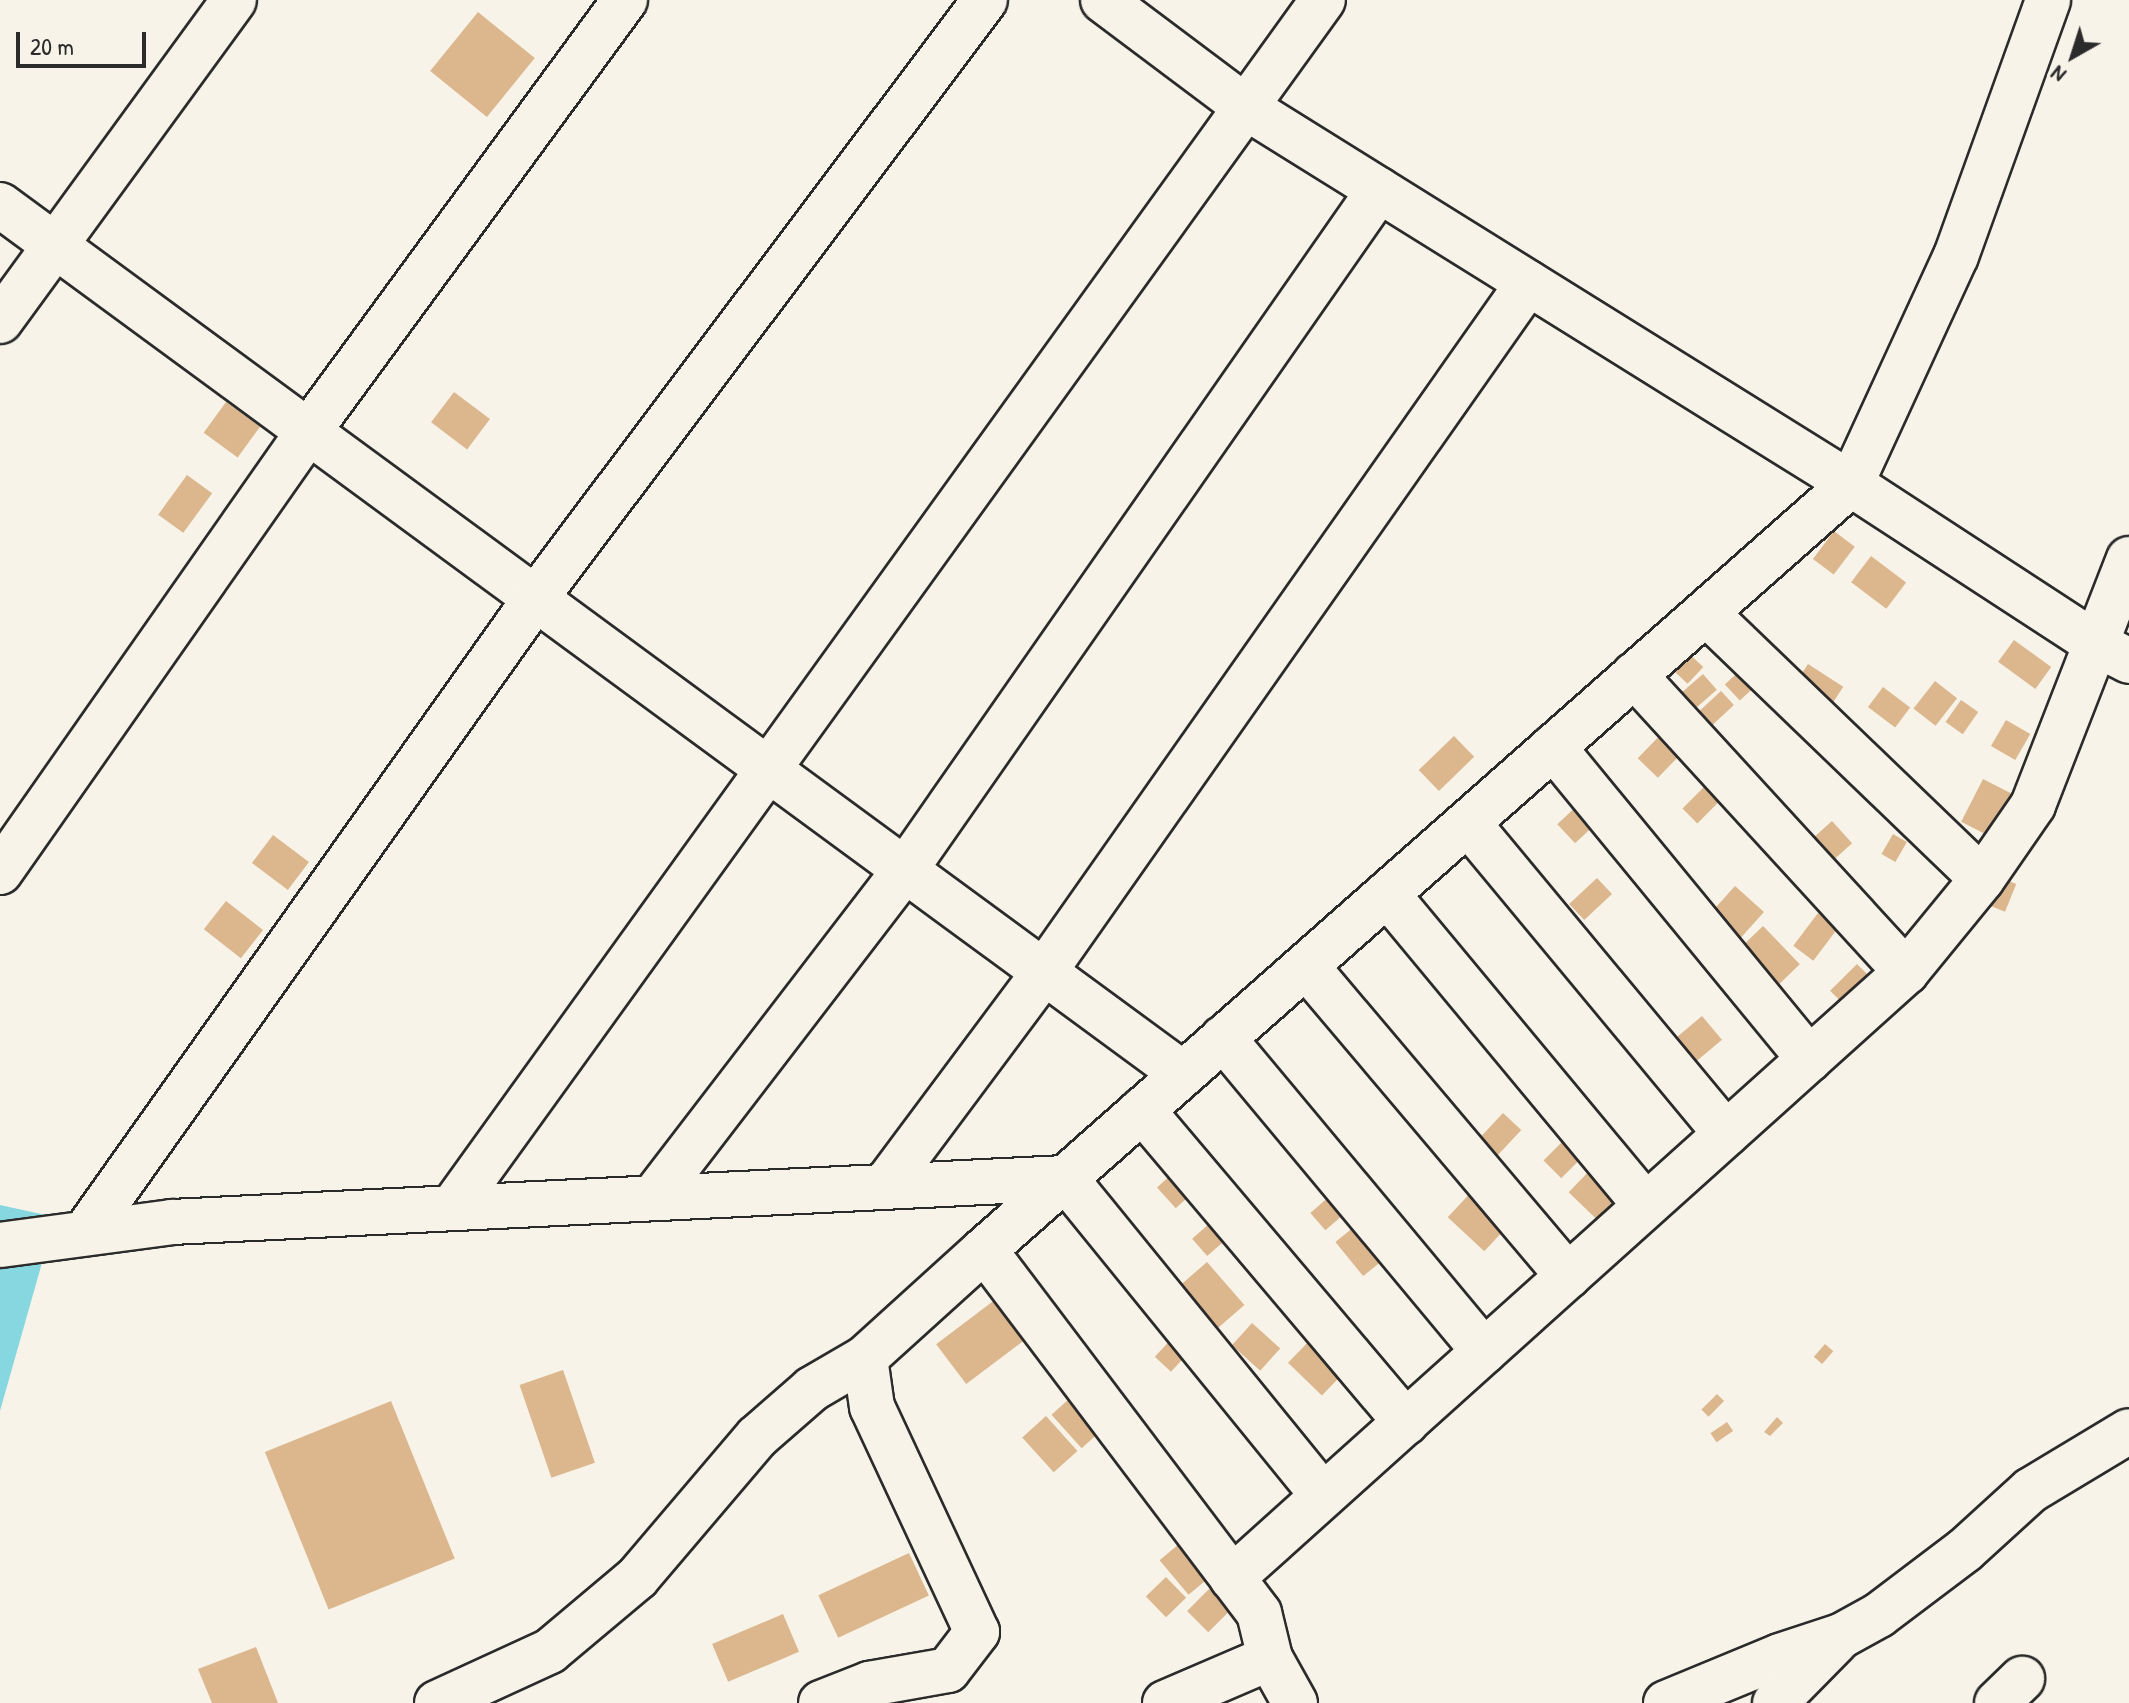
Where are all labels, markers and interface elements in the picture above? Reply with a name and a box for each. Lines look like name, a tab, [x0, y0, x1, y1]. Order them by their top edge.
scale bar	[20, 16, 150, 66]
north arrow	[2033, 16, 2113, 96]
text: 20 m	[30, 30, 74, 62]
text: N	[2044, 59, 2072, 90]

